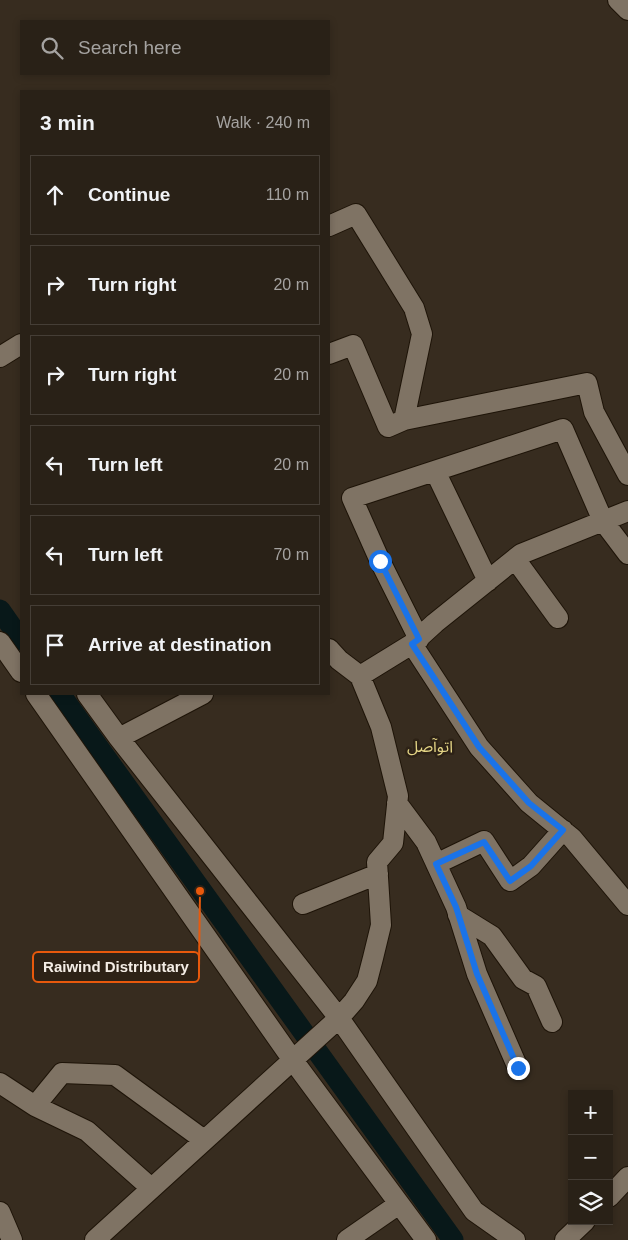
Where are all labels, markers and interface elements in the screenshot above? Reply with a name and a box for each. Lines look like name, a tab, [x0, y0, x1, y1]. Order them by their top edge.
search box	[20, 20, 330, 75]
icon: search	[38, 34, 66, 62]
text: Search here	[78, 37, 182, 58]
text: 3 min	[40, 111, 95, 134]
text: Walk · 240 m	[216, 114, 310, 131]
icon: ahead	[41, 181, 69, 209]
text: Continue	[88, 184, 170, 205]
text: 110 m	[266, 186, 309, 203]
icon: right	[41, 271, 69, 299]
text: Turn right	[88, 274, 176, 295]
text: 20 m	[273, 276, 309, 293]
icon: right	[41, 361, 69, 389]
text: Turn right	[88, 364, 176, 385]
text: 20 m	[273, 366, 309, 383]
icon: left	[41, 451, 69, 479]
text: Turn left	[88, 454, 163, 475]
text: 20 m	[273, 456, 309, 473]
icon: left	[41, 541, 69, 569]
text: Turn left	[88, 544, 163, 565]
text: 70 m	[273, 546, 309, 563]
route start	[369, 550, 392, 573]
icon: arrive	[41, 631, 69, 659]
text: Arrive at destination	[88, 634, 272, 655]
district label: اتوآصل	[407, 738, 453, 756]
callout: Raiwind Distributary	[33, 952, 199, 982]
text: Raiwind Distributary	[43, 958, 190, 975]
route end	[507, 1057, 530, 1080]
map controls	[568, 1090, 613, 1225]
button: +	[568, 1090, 613, 1135]
button: −	[568, 1135, 613, 1180]
button: layers	[568, 1180, 613, 1225]

